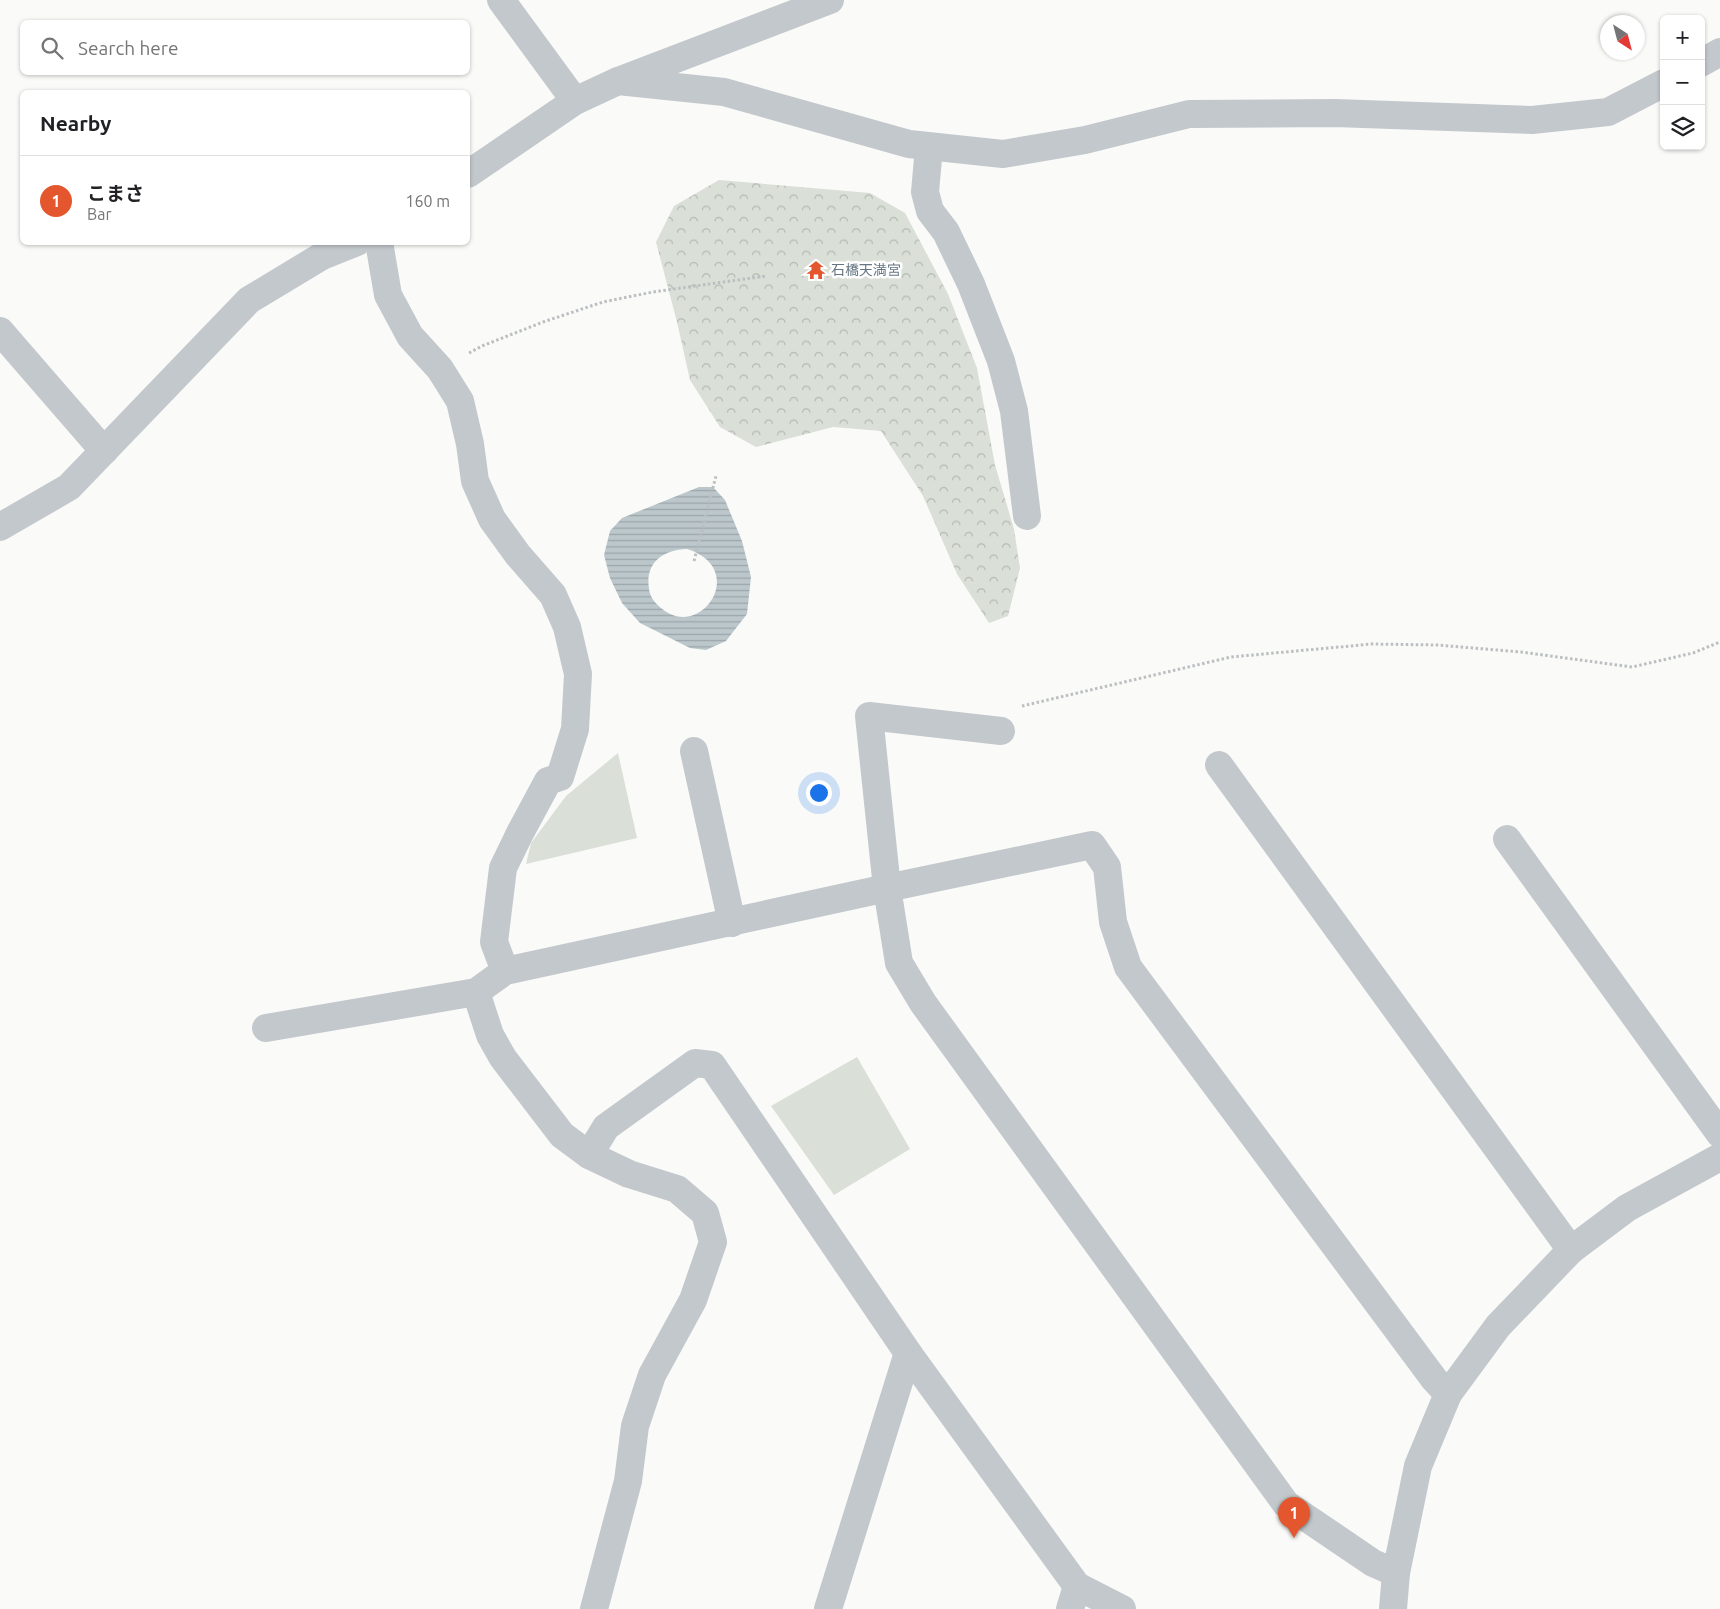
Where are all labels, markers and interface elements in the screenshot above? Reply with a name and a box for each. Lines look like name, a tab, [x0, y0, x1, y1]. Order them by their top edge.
north arrow	[1600, 15, 1645, 60]
map controls	[1660, 15, 1705, 150]
button: +	[1660, 15, 1705, 60]
search box	[20, 20, 470, 75]
icon: search	[38, 34, 66, 62]
text: Search here	[78, 37, 178, 59]
button: −	[1660, 60, 1705, 105]
button: layers	[1660, 105, 1705, 150]
text: Nearby	[40, 111, 111, 135]
text: こまさ	[87, 182, 144, 204]
text: 1	[51, 192, 61, 210]
text: 160 m	[405, 192, 450, 210]
text: Bar	[87, 205, 111, 223]
temple icon: 石橋天満宮	[805, 259, 827, 281]
place label: 石橋天満宮	[831, 262, 901, 278]
your location	[806, 780, 832, 806]
pin: 1	[1278, 1497, 1310, 1538]

